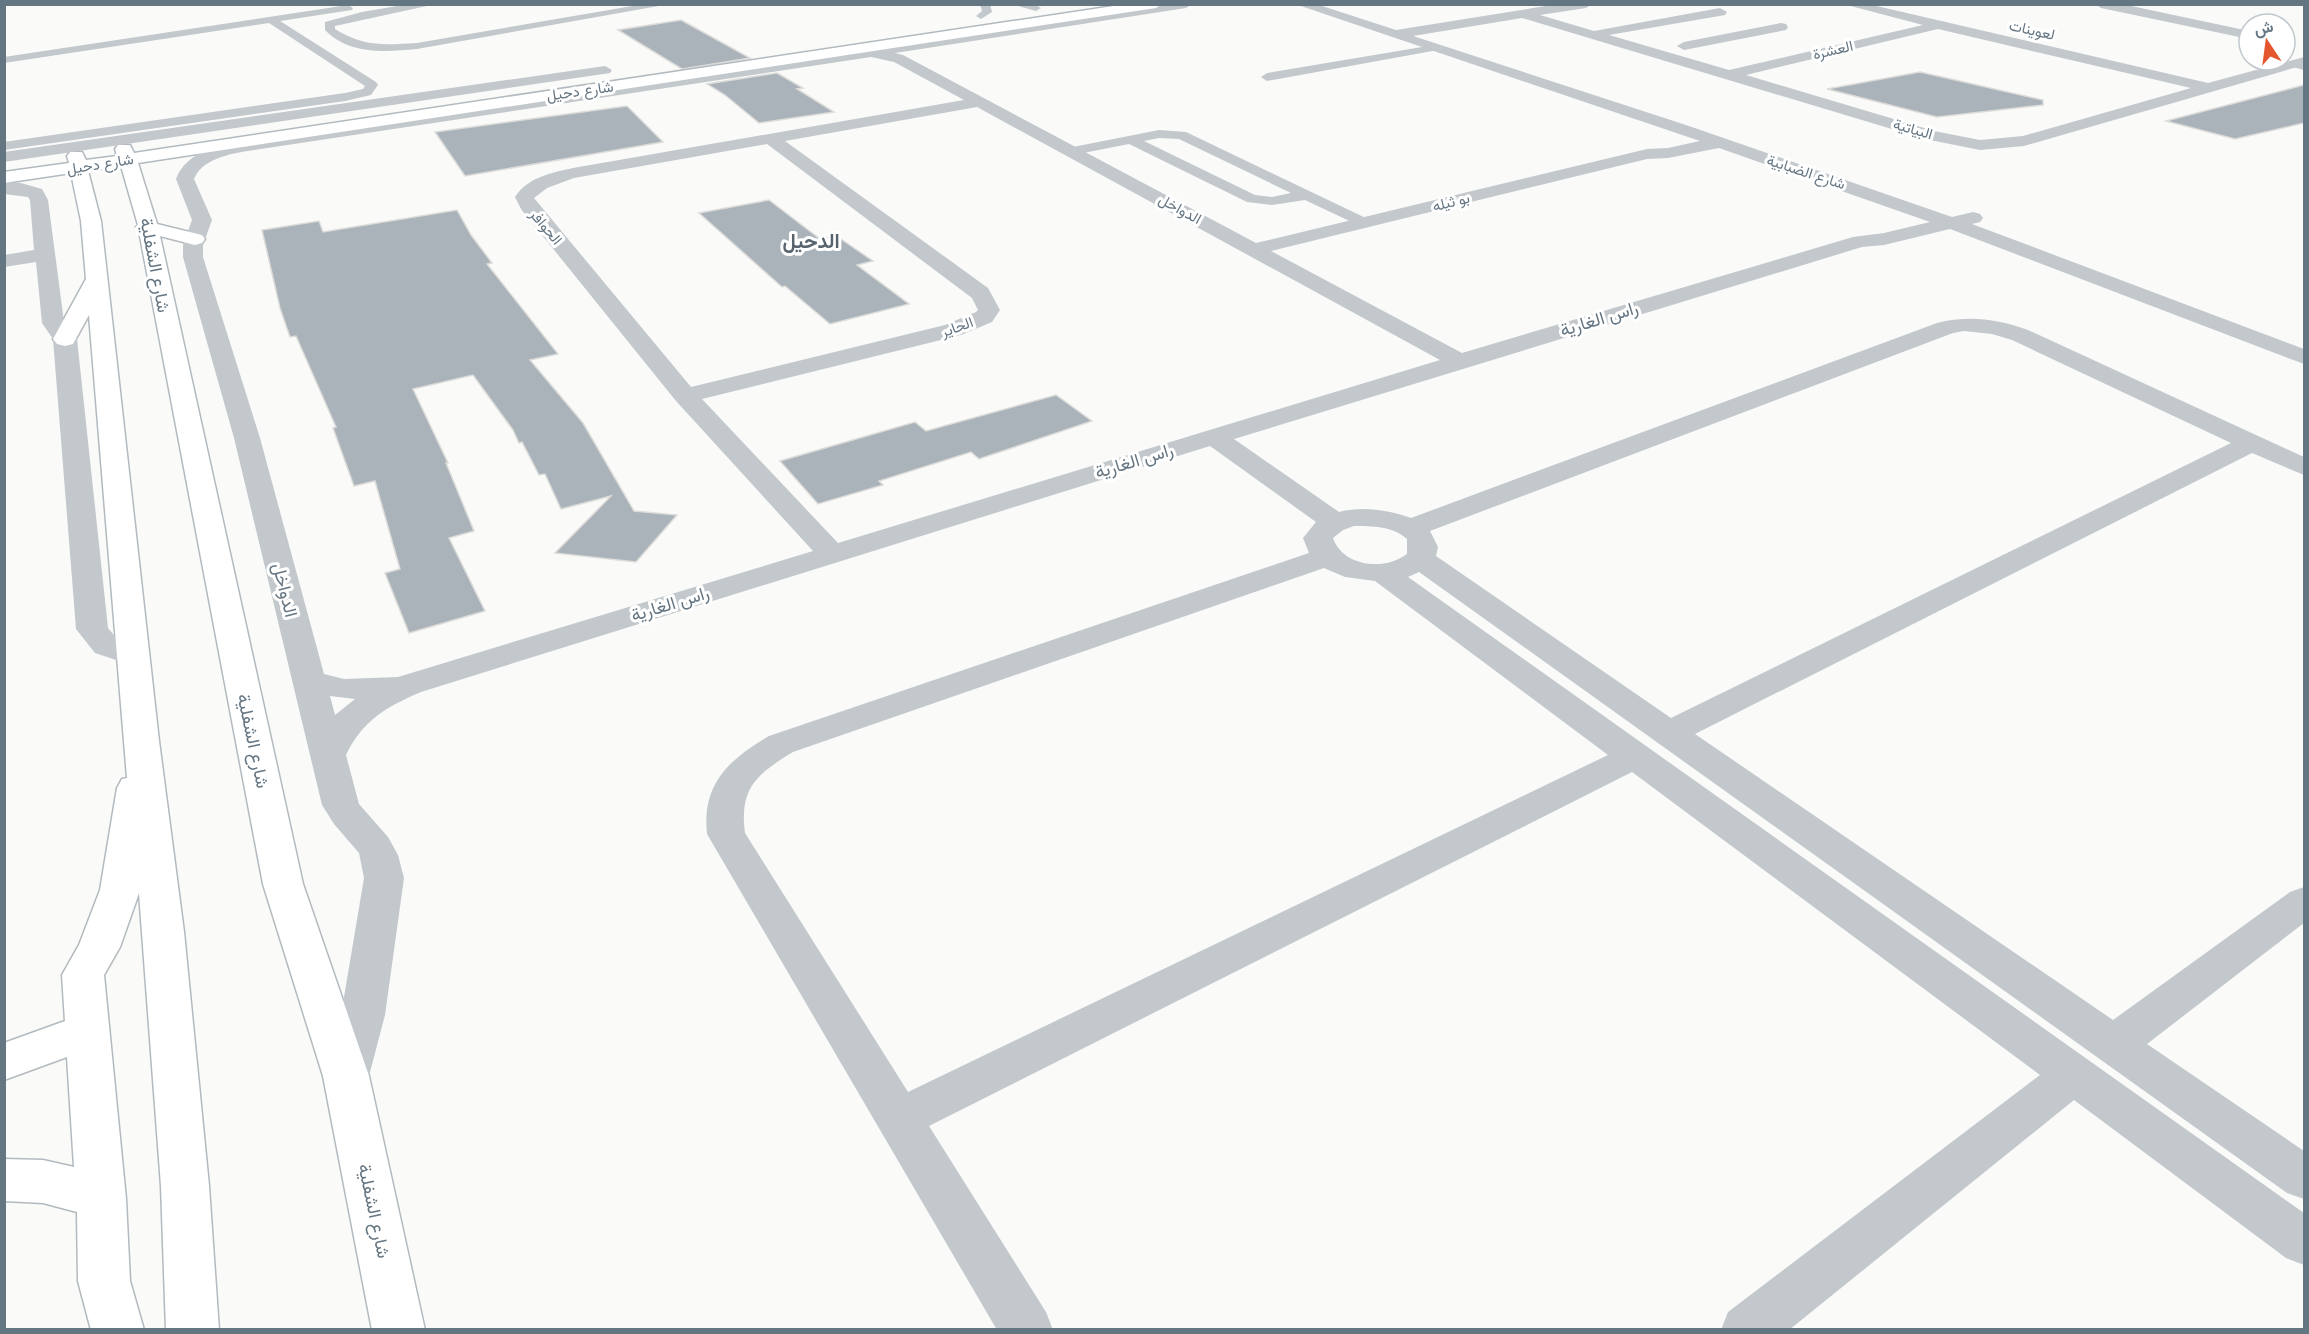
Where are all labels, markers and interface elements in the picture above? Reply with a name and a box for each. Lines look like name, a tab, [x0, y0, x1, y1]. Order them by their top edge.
north arrow	[2237, 12, 2297, 72]
street label: لعوينات	[2007, 15, 2057, 44]
text: ش	[2252, 15, 2275, 39]
street label: العشرة	[1811, 36, 1855, 63]
street label: شارع دحيل	[545, 76, 615, 107]
street label: البياتية	[1891, 114, 1935, 143]
street label: شارع دحيل	[65, 149, 135, 180]
street label: شارع الضبابية	[1764, 150, 1848, 195]
street label: بو ثيله	[1430, 188, 1471, 215]
street label: الدواخل	[1156, 189, 1205, 228]
street label: الحوافر	[525, 204, 567, 248]
street label: شارع الشفلية	[134, 216, 176, 314]
district label: الدحيل	[782, 228, 840, 254]
street label: راس الغارية	[1557, 296, 1641, 341]
street label: الحاير	[937, 312, 976, 341]
street label: راس الغارية	[1092, 438, 1176, 483]
street label: الدواخل	[268, 560, 303, 619]
street label: راس الغارية	[628, 581, 712, 626]
street label: شارع الشفلية	[231, 692, 275, 790]
street label: شارع الشفلية	[352, 1162, 396, 1260]

